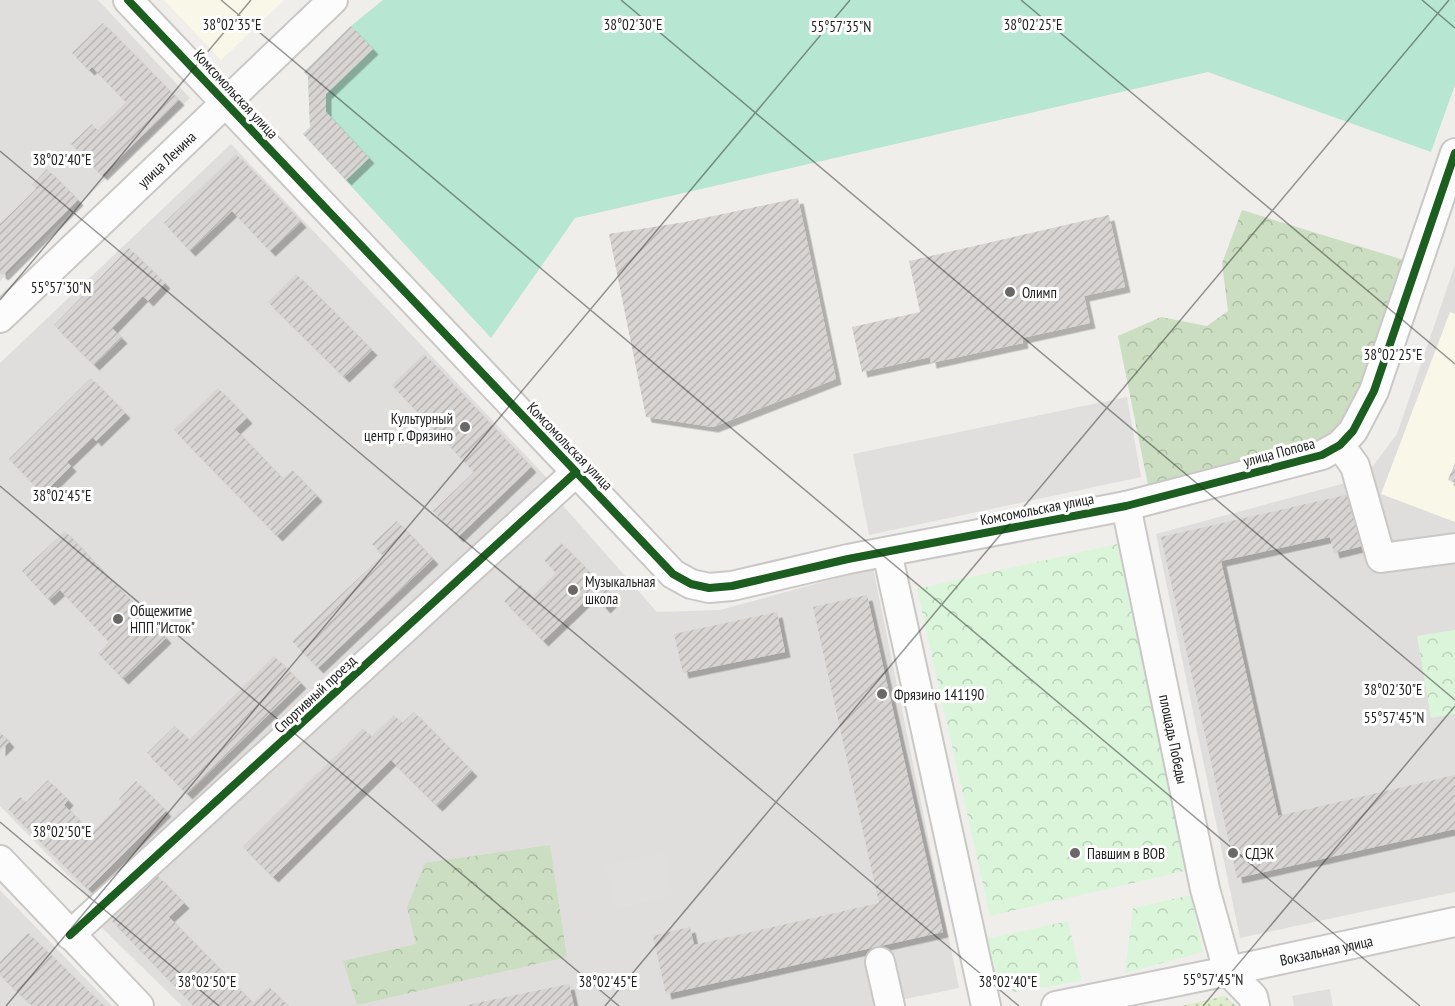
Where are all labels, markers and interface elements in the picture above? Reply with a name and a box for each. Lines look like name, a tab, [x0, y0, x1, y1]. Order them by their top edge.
text: 38°02'35"E	[202, 15, 262, 34]
text: 38°02'30"E	[603, 15, 663, 34]
text: 38°02'25"E	[1003, 15, 1063, 34]
text: 55°57'35"N	[811, 17, 871, 36]
street label: Комсомольская улица	[190, 45, 282, 143]
street label: улица Ленина	[133, 127, 199, 191]
text: 38°02'40"E	[32, 150, 92, 169]
text: 55°57'30"N	[31, 278, 91, 297]
place label: Олимп	[1022, 283, 1057, 302]
marker: Олимп	[1003, 285, 1017, 299]
text: 38°02'25"E	[1363, 345, 1423, 364]
street label: Комсомольская улица	[523, 398, 617, 494]
place label: Культурный центр г. Фрязино	[364, 409, 453, 445]
marker: Культурный центр г. Фрязино	[458, 420, 472, 434]
street label: улица Попова	[1241, 433, 1317, 471]
text: 38°02'45"E	[32, 486, 92, 505]
street label: Комсомольская улица	[979, 489, 1095, 529]
place label: Музыкальная школа	[585, 572, 656, 608]
marker: Музыкальная школа	[566, 583, 580, 597]
place label: Общежитие НПП "Исток"	[130, 601, 195, 637]
marker: Общежитие НПП "Исток"	[111, 612, 125, 626]
street label: Спортивный проезд	[270, 651, 360, 737]
text: 38°02'30"E	[1363, 680, 1423, 699]
place label: Фрязино 141190	[894, 685, 985, 704]
marker: Фрязино 141190	[875, 687, 889, 701]
street label: площадь Победы	[1156, 693, 1193, 785]
text: 55°57'45"N	[1364, 708, 1424, 727]
text: 38°02'50"E	[32, 822, 92, 841]
place label: Павшим в ВОВ	[1087, 844, 1165, 863]
place label: СДЭК	[1245, 844, 1275, 863]
marker: Павшим в ВОВ	[1068, 846, 1082, 860]
marker: СДЭК	[1226, 846, 1240, 860]
street label: Вокзальная улица	[1278, 931, 1374, 969]
text: 55°57'45"N	[1183, 970, 1243, 989]
text: 38°02'50"E	[177, 972, 237, 991]
text: 38°02'45"E	[578, 972, 638, 991]
text: 38°02'40"E	[978, 972, 1038, 991]

